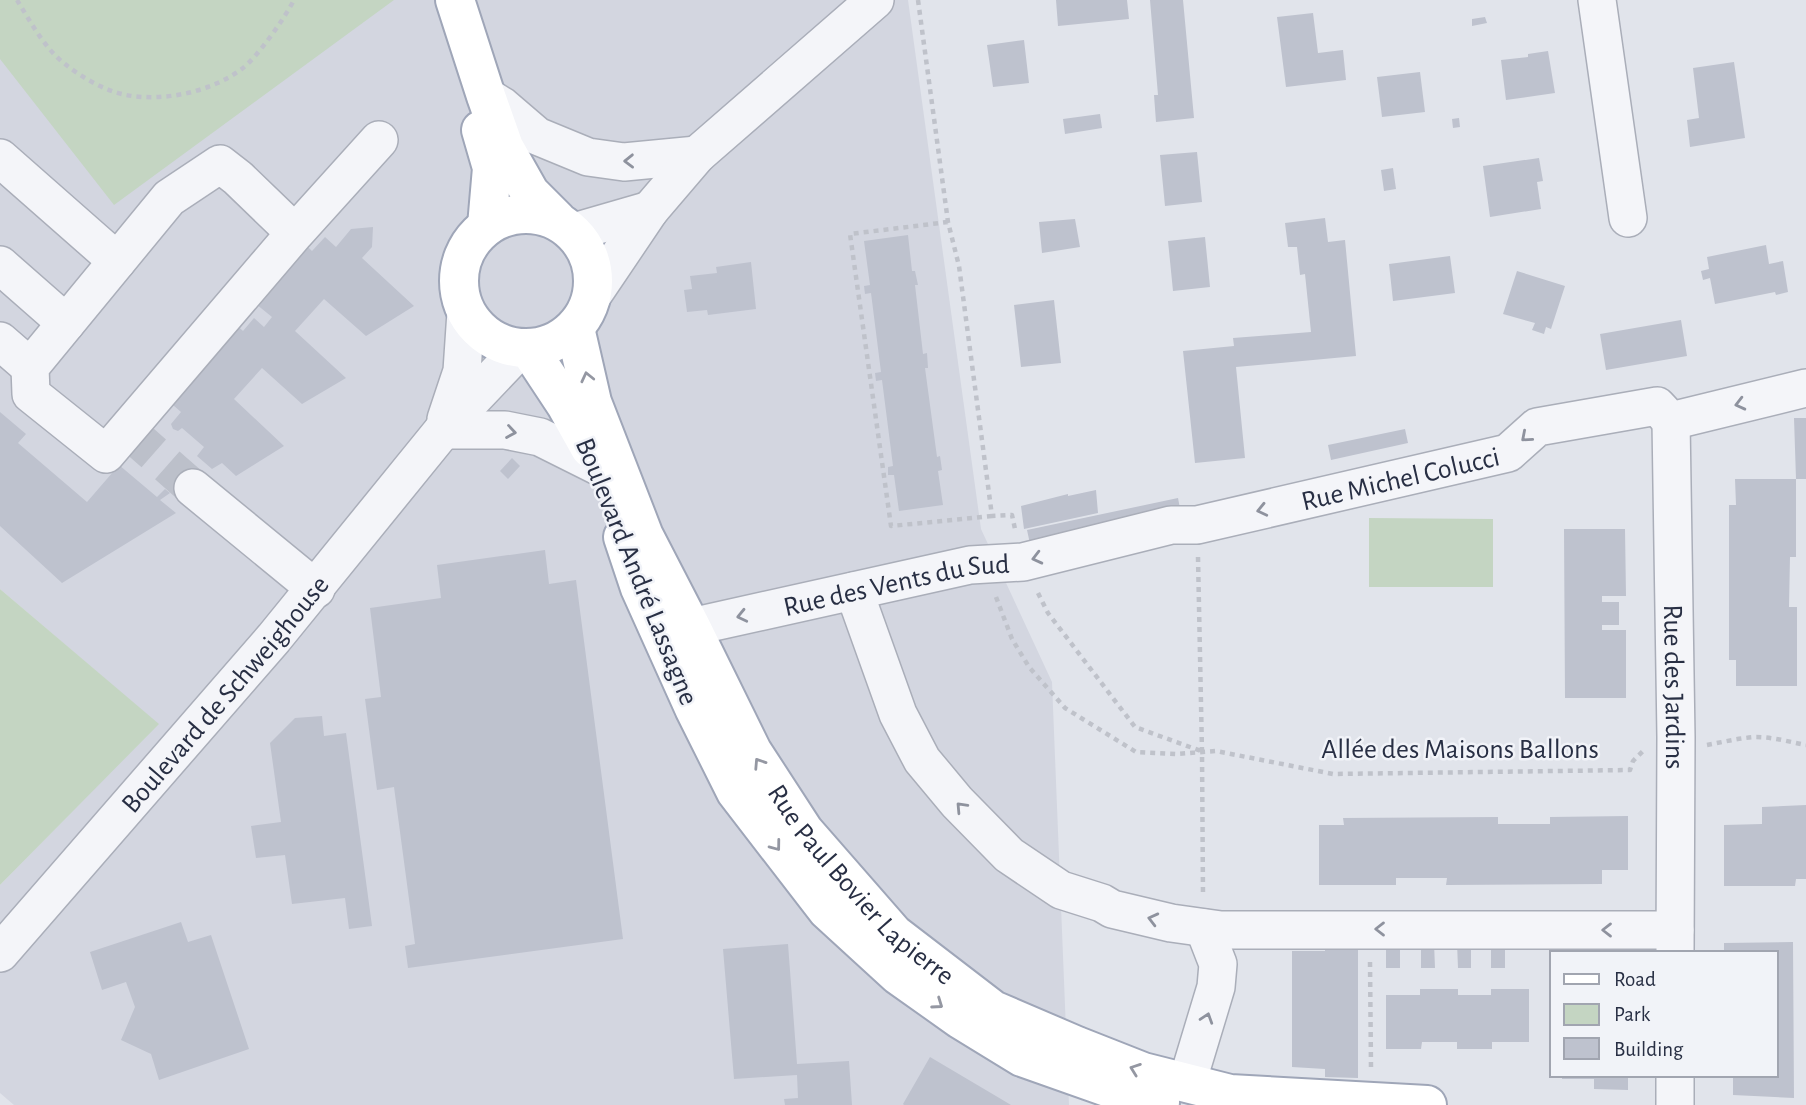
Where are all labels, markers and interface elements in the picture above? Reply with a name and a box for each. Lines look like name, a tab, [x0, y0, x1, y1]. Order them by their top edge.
one-way arrow	[623, 153, 634, 168]
one-way arrow	[580, 371, 595, 383]
one-way arrow	[1734, 396, 1746, 411]
one-way arrow	[505, 424, 517, 439]
one-way arrow	[1522, 429, 1535, 441]
street label: Boulevard André Lassagne	[570, 434, 703, 709]
street label: Rue Michel Colucci	[1299, 443, 1503, 516]
one-way arrow	[1256, 501, 1268, 516]
one-way arrow	[1031, 550, 1043, 564]
street label: Rue des Vents du Sud	[781, 551, 1010, 622]
street label: Boulevard de Schweighouse	[117, 571, 335, 819]
street label: Rue des Jardins	[1658, 604, 1688, 770]
one-way arrow	[736, 608, 748, 622]
street label: Allée des Maisons Ballons	[1321, 736, 1599, 764]
one-way arrow	[755, 758, 767, 771]
street label: Rue Paul Bovier Lapierre	[762, 780, 959, 991]
one-way arrow	[957, 802, 970, 815]
one-way arrow	[768, 838, 781, 850]
one-way arrow	[1147, 913, 1159, 927]
one-way arrow	[1374, 922, 1385, 937]
one-way arrow	[1601, 922, 1612, 938]
legend	[1550, 951, 1778, 1077]
text: Road	[1614, 969, 1656, 990]
one-way arrow	[930, 996, 943, 1008]
text: Park	[1614, 1004, 1651, 1025]
one-way arrow	[1199, 1012, 1213, 1025]
text: Building	[1614, 1039, 1684, 1060]
one-way arrow	[1130, 1063, 1142, 1077]

